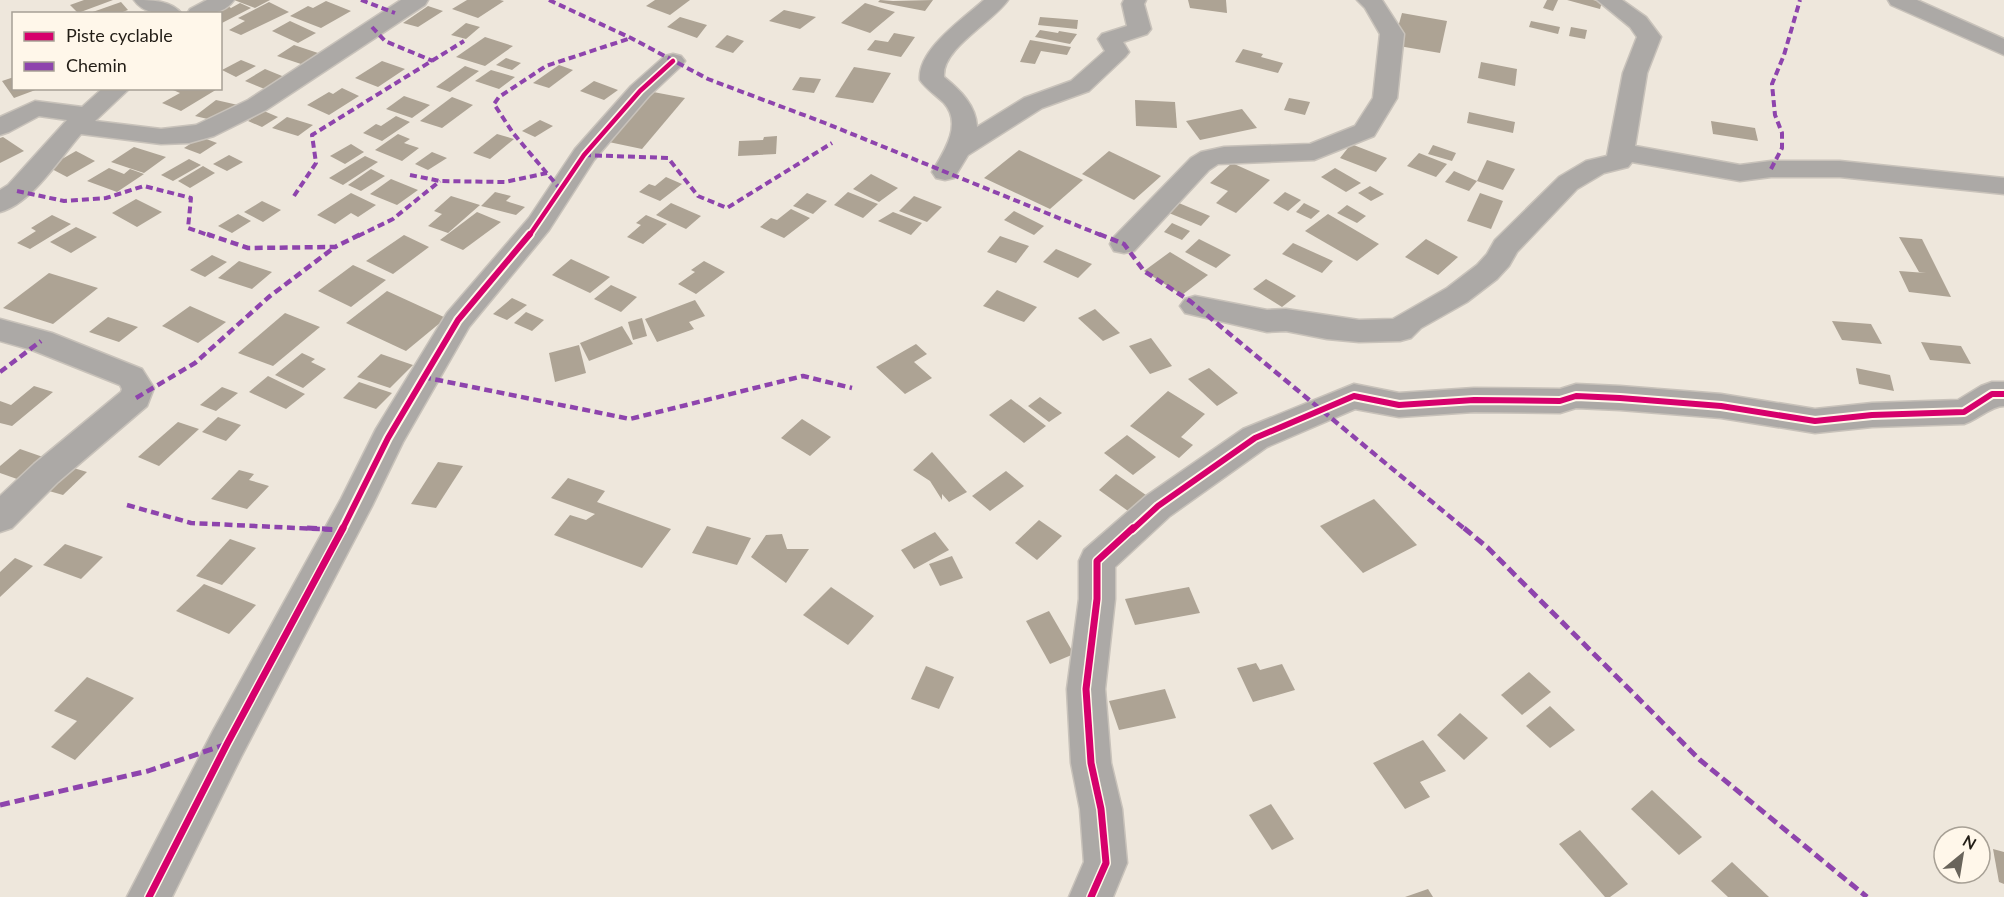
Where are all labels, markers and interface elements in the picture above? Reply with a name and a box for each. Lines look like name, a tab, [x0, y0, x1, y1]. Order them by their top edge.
legend	[12, 12, 222, 90]
text: Piste cyclable	[66, 24, 173, 46]
text: Chemin	[66, 54, 127, 76]
north arrow	[1932, 825, 1992, 885]
text: N	[1960, 830, 1980, 853]

